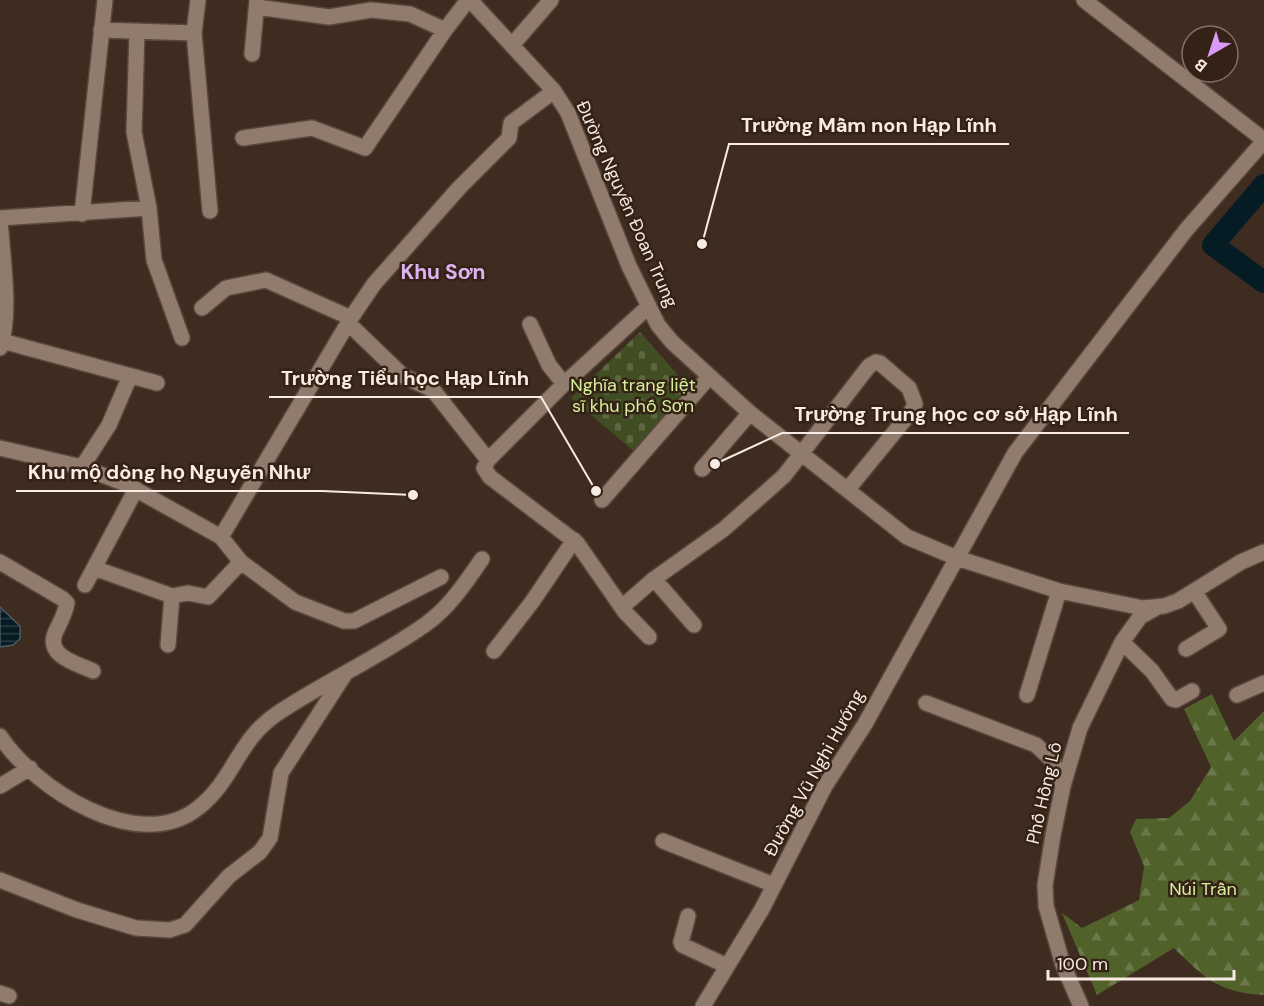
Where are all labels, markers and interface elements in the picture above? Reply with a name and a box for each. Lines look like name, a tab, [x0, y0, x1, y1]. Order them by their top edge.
north arrow	[1180, 24, 1240, 84]
text: B	[1190, 54, 1211, 77]
street label: Đường Nguyễn Đoan Trung	[571, 97, 683, 311]
callout: Trường Mầm non Hạp Lĩnh	[729, 106, 1009, 144]
text: Trường Mầm non Hạp Lĩnh	[741, 112, 997, 138]
district label: Khu Sơn	[400, 258, 486, 286]
callout: Trường Tiểu học Hạp Lĩnh	[269, 359, 541, 397]
text: Trường Tiểu học Hạp Lĩnh	[281, 365, 529, 391]
park label: Nghĩa trang liệt sĩ khu phố Sơn	[570, 373, 696, 418]
callout: Trường Trung học cơ sở Hạp Lĩnh	[782, 395, 1129, 433]
text: Trường Trung học cơ sở Hạp Lĩnh	[794, 401, 1118, 427]
callout: Khu mộ dòng họ Nguyễn Như	[16, 453, 322, 491]
text: Khu mộ dòng họ Nguyễn Như	[28, 459, 311, 485]
street label: Đường Vũ Nghi Hướng	[758, 685, 870, 861]
street label: Phố Hồng Lô	[1021, 740, 1067, 846]
park label: Núi Trần	[1169, 877, 1237, 901]
scale bar	[1048, 943, 1234, 981]
text: 100 m	[1057, 952, 1108, 976]

